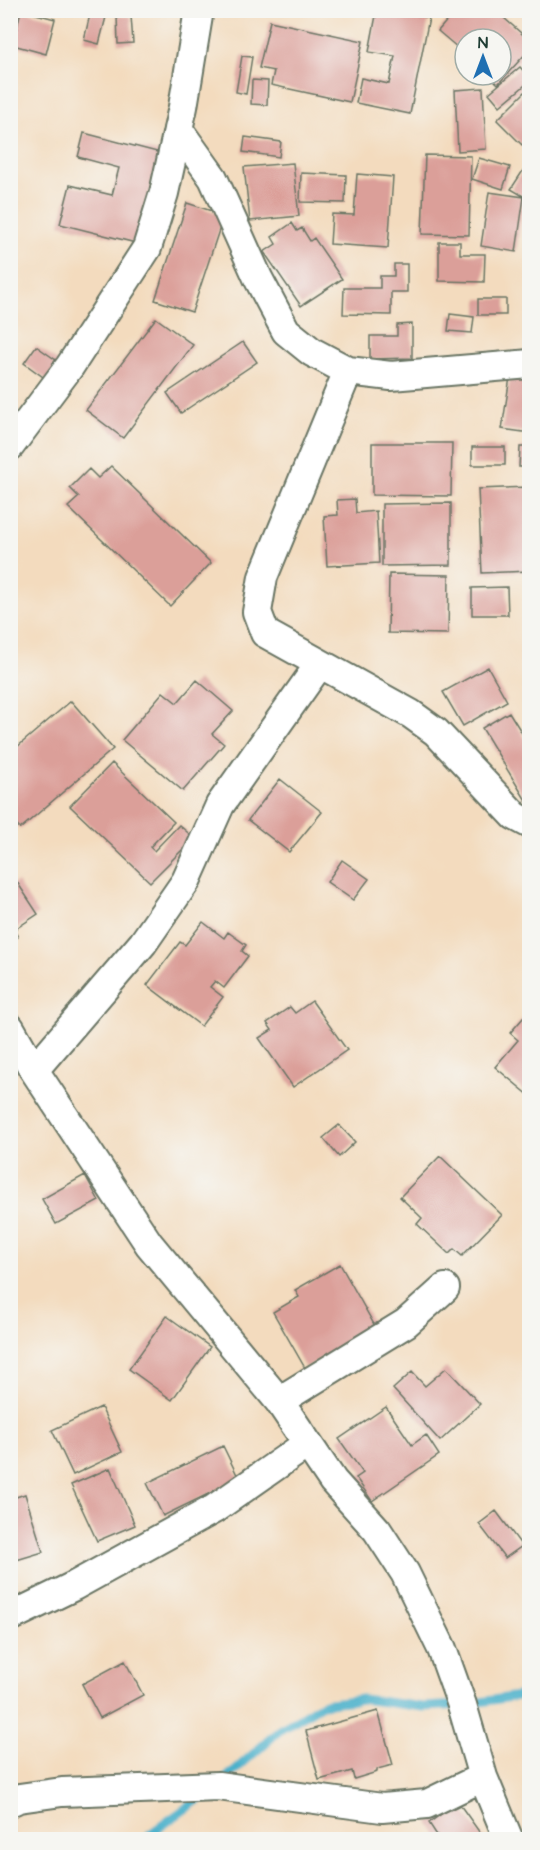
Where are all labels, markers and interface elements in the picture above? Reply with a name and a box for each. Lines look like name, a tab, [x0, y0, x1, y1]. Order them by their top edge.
north arrow	[453, 27, 513, 87]
text: N	[478, 32, 488, 54]

